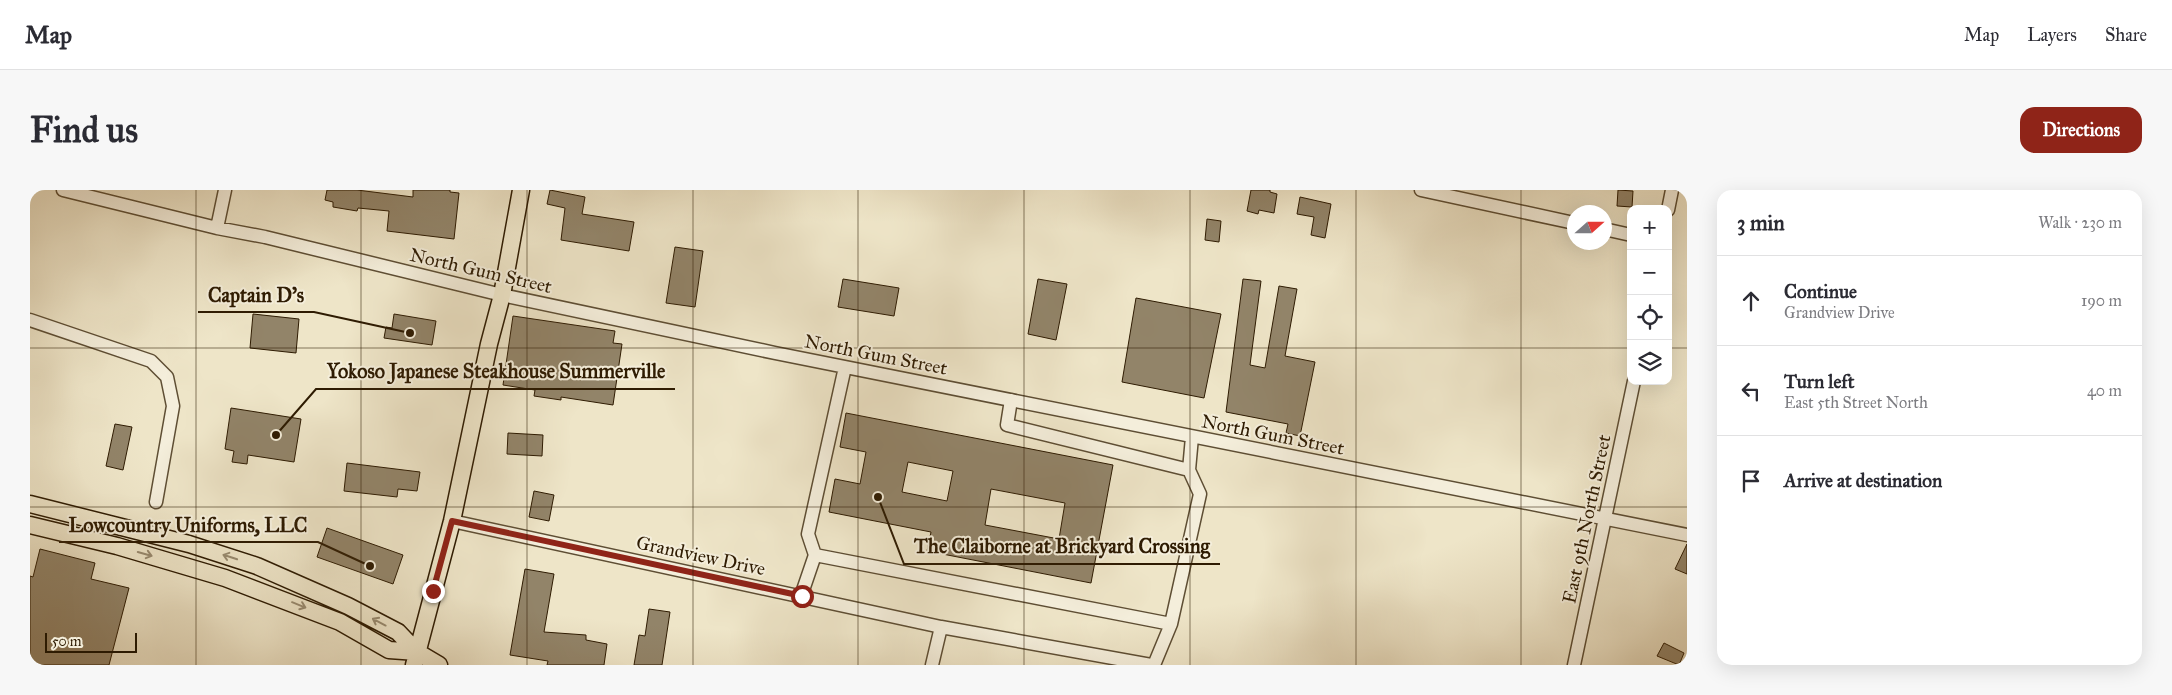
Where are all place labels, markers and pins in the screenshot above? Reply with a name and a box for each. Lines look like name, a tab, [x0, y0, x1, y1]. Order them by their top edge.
callout: Captain D's	[198, 277, 314, 312]
callout: Yokoso Japanese Steakhouse Summerville	[316, 354, 675, 389]
callout: Lowcountry Uniforms, LLC	[59, 507, 318, 542]
callout: The Claiborne at Brickyard Crossing	[904, 529, 1220, 564]

